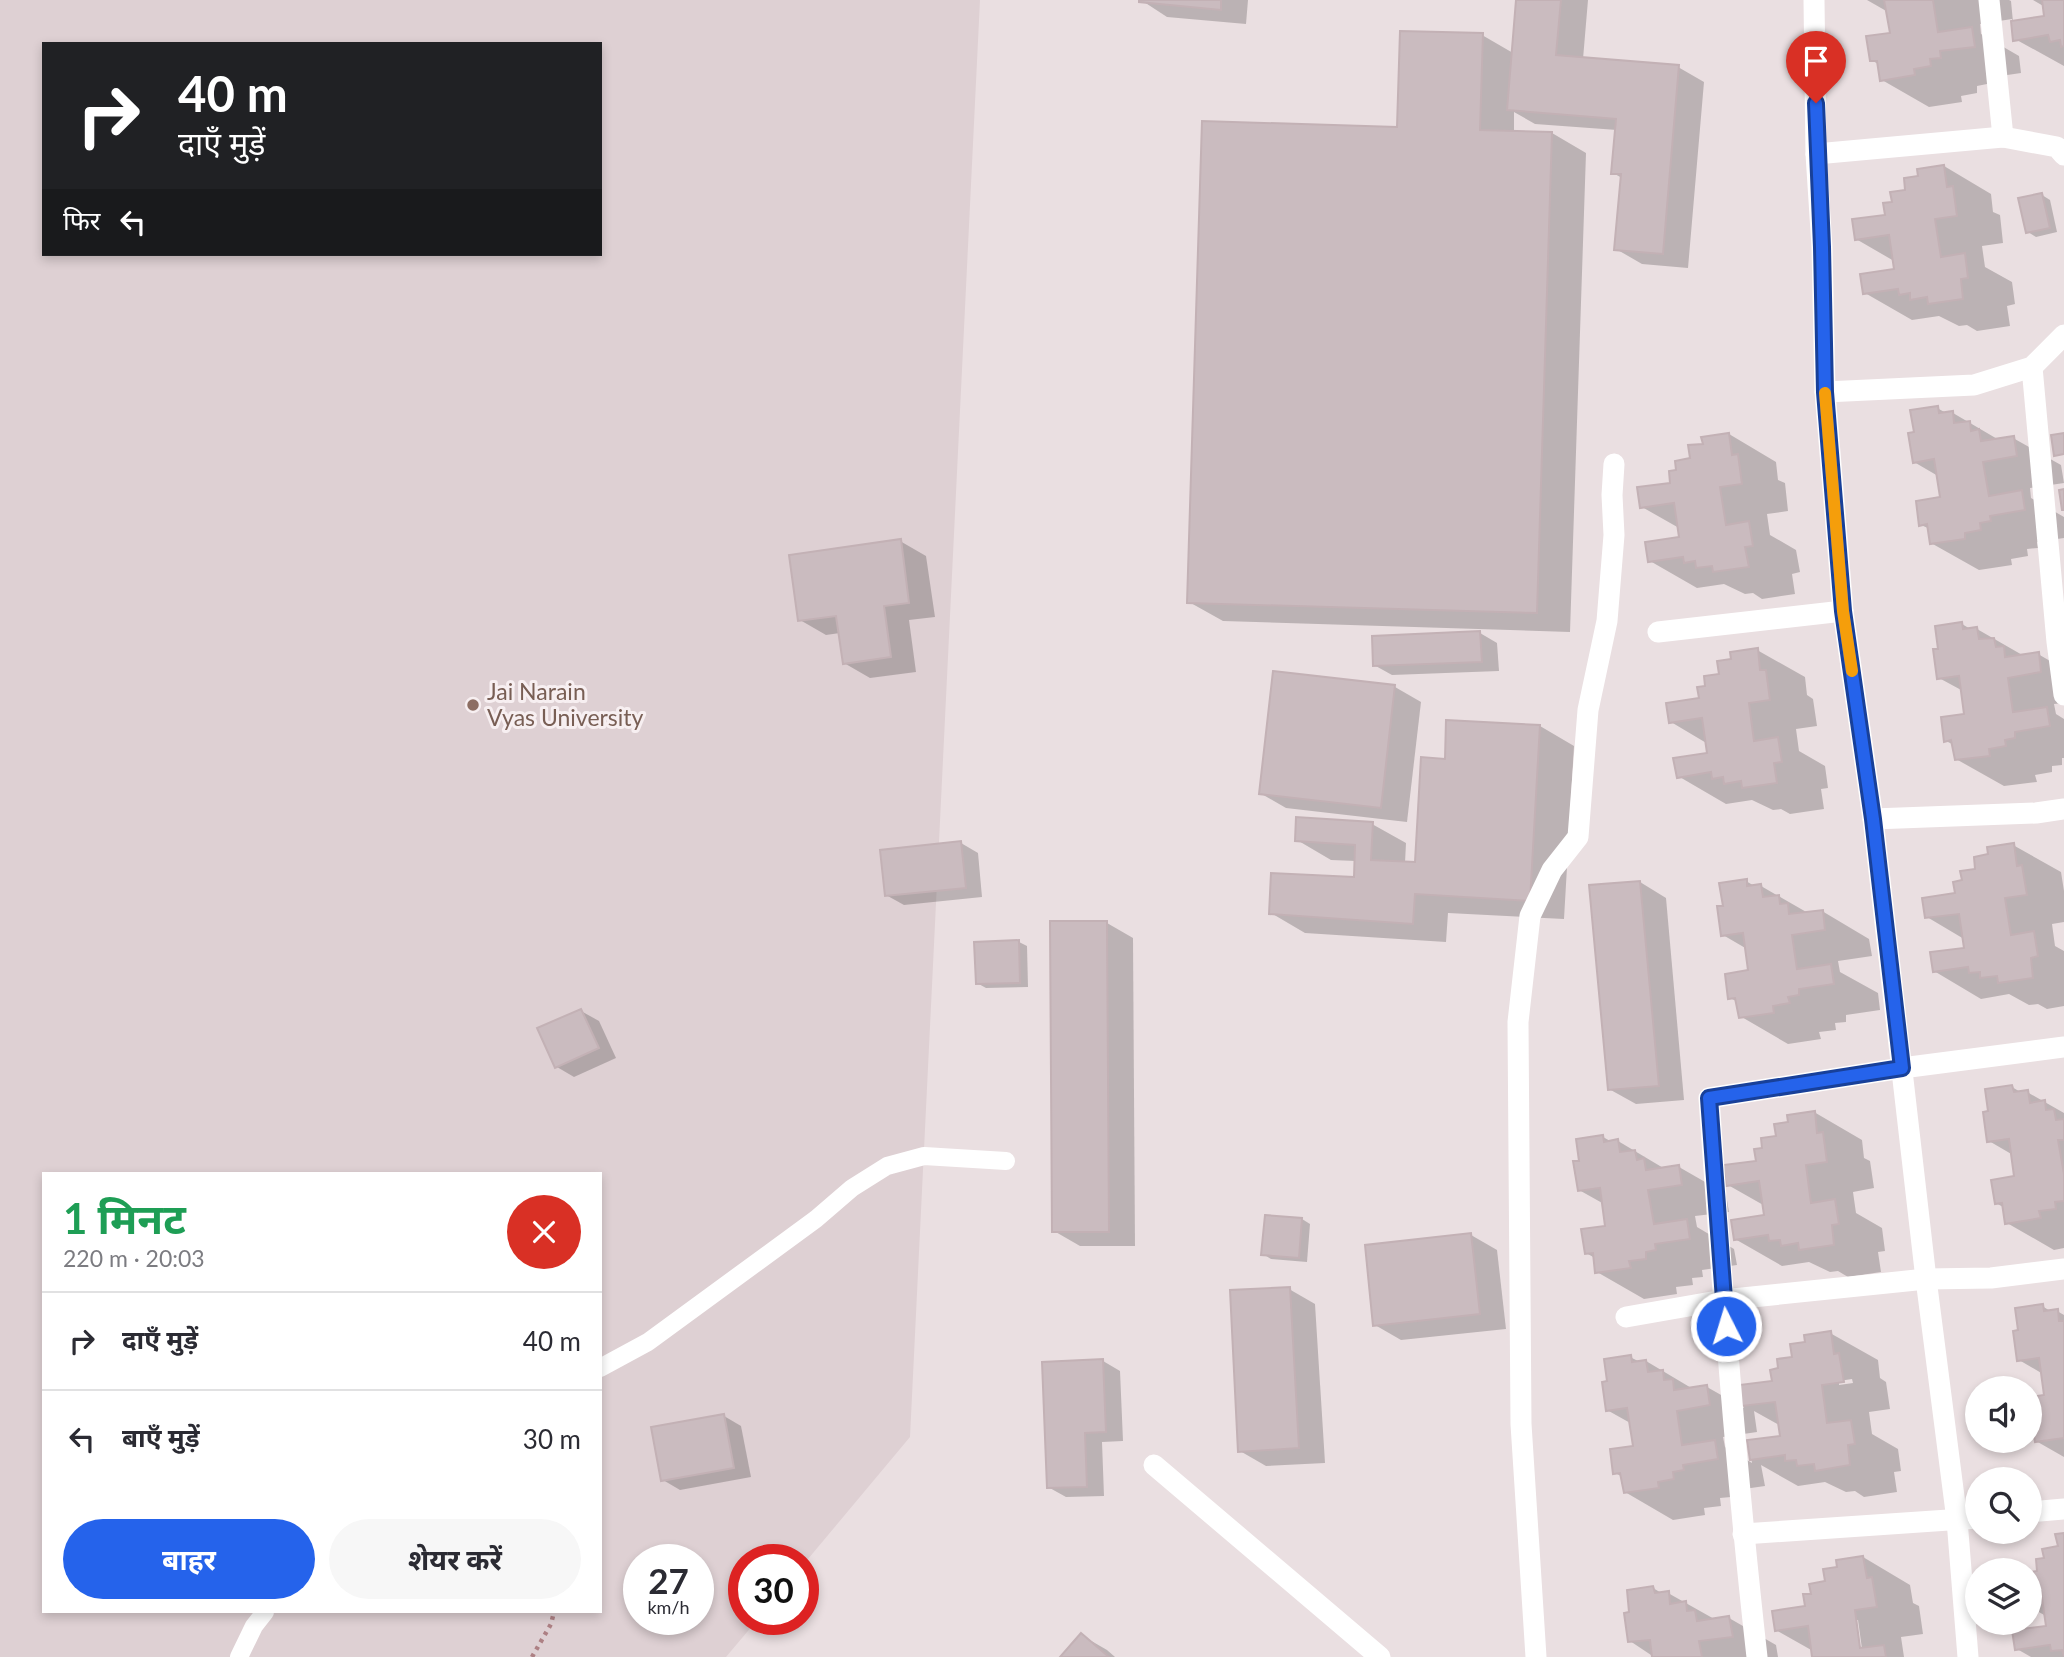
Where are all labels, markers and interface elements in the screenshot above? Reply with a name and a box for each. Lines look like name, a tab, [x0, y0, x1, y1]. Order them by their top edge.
pin	[1786, 31, 1846, 103]
icon: arrive	[1797, 42, 1835, 80]
text: 40 m	[178, 64, 288, 122]
icon: right	[63, 70, 154, 161]
text: दाएँ मुड़ें	[178, 123, 265, 162]
icon: left	[114, 203, 152, 241]
text: फिर	[63, 204, 100, 236]
place label: Jai Narain Vyas University	[487, 677, 644, 731]
marker: Jai Narain Vyas University	[465, 697, 481, 713]
text: 1 मिनट	[63, 1193, 186, 1243]
button: close	[507, 1195, 581, 1269]
text: 220 m · 20:03	[63, 1244, 205, 1272]
position arrow	[1689, 1289, 1763, 1363]
icon: right	[63, 1322, 101, 1360]
text: दाएँ मुड़ें	[122, 1323, 198, 1355]
text: 40 m	[523, 1325, 581, 1357]
map controls	[1965, 1376, 2042, 1635]
button: sound	[1965, 1376, 2042, 1453]
icon: left	[63, 1420, 101, 1458]
text: बाएँ मुड़ें	[122, 1421, 200, 1453]
text: 30 m	[523, 1423, 581, 1455]
button: search	[1965, 1467, 2042, 1544]
button: बाहर	[63, 1519, 315, 1599]
button: शेयर करें	[329, 1519, 581, 1599]
speed limit sign: 30	[728, 1544, 819, 1635]
button: layers	[1965, 1558, 2042, 1635]
text: 27	[648, 1559, 689, 1601]
text: km/h	[647, 1596, 690, 1618]

